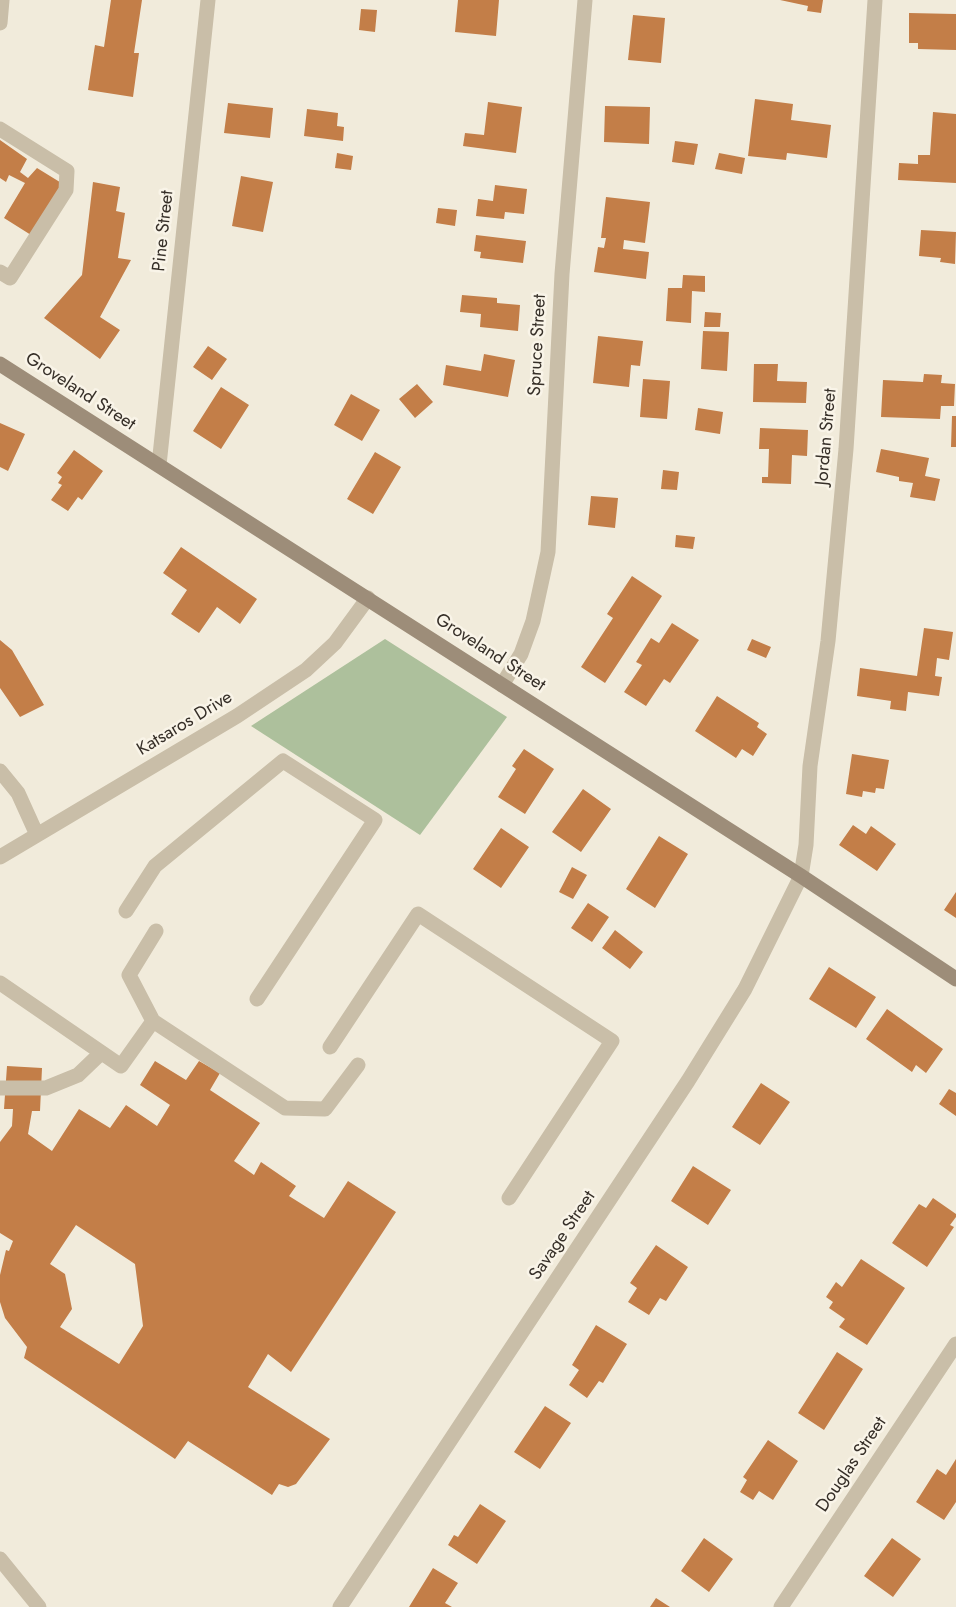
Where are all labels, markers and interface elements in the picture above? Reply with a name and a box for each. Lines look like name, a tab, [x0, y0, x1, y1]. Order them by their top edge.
street label: Pine Street	[149, 189, 179, 273]
street label: Spruce Street	[525, 294, 551, 396]
street label: Groveland Street	[21, 348, 139, 436]
street label: Jordan Street	[812, 388, 842, 486]
street label: Groveland Street	[431, 609, 549, 697]
street label: Katsaros Drive	[133, 687, 237, 761]
street label: Savage Street	[525, 1187, 601, 1285]
street label: Douglas Street	[812, 1413, 892, 1517]

